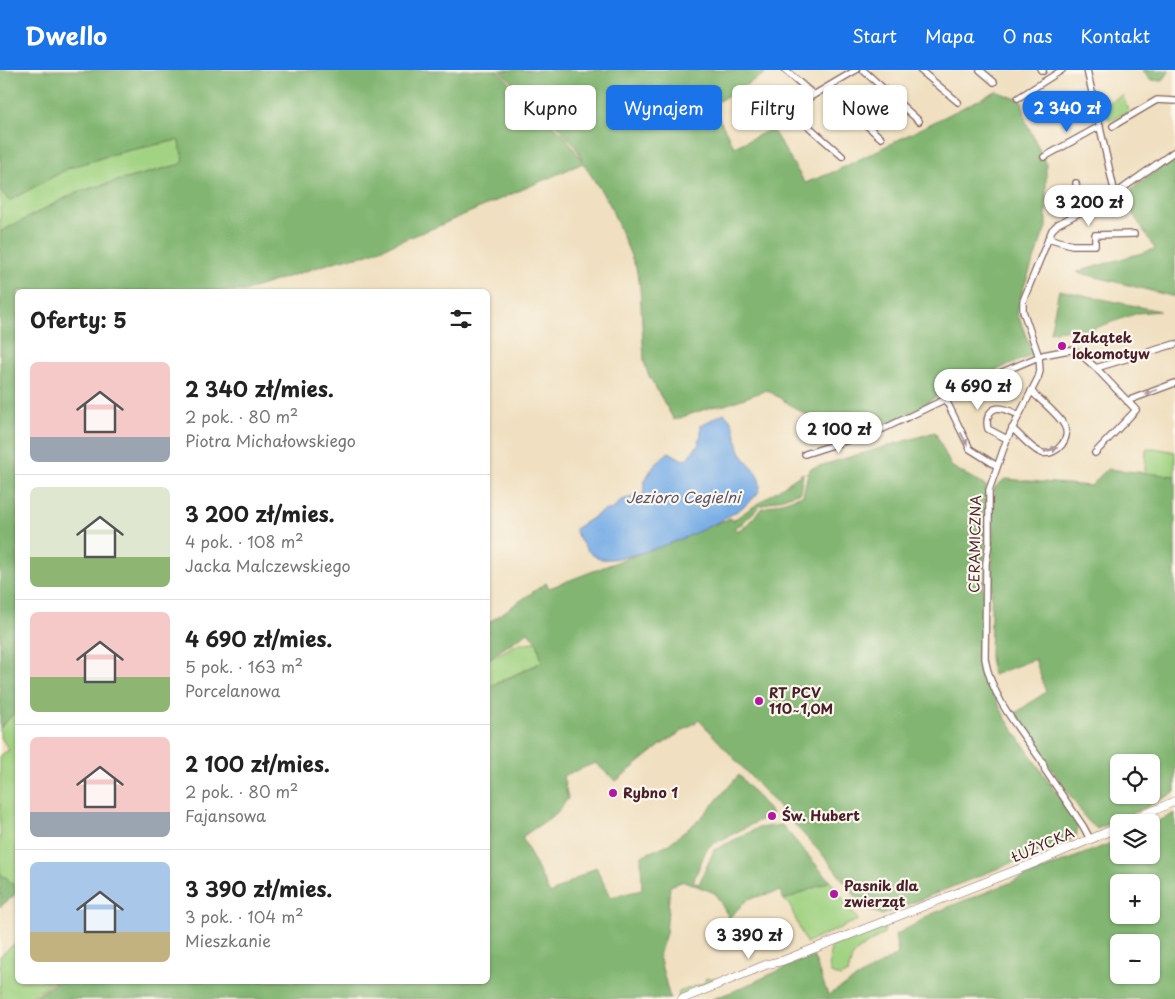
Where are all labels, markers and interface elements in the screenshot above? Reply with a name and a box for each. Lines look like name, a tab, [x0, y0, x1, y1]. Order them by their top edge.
text: Dwello	[25, 17, 107, 53]
text: Start	[852, 22, 897, 49]
text: Mapa	[925, 22, 974, 49]
text: O nas	[1002, 22, 1052, 49]
text: Kontakt	[1080, 22, 1150, 49]
chip: Kupno	[505, 85, 596, 130]
chip: Wynajem	[606, 85, 722, 130]
chip: Filtry	[732, 85, 813, 130]
chip: Nowe	[823, 85, 907, 130]
pin: 2 340 zł	[1015, 90, 1119, 133]
text: 2 340 zł	[1034, 95, 1100, 119]
pin: 3 200 zł	[1037, 184, 1141, 227]
text: 3 200 zł	[1055, 189, 1123, 213]
text: Oferty: 5	[30, 303, 127, 335]
icon: filters	[447, 305, 475, 333]
place label: Zakątek lokomotyw	[1072, 327, 1150, 364]
marker: Zakątek lokomotyw	[1056, 340, 1068, 352]
pin: 4 690 zł	[926, 368, 1030, 411]
text: 2 340 zł/mies.	[185, 372, 334, 404]
text: 4 690 zł	[945, 373, 1011, 397]
icon: home	[70, 382, 130, 442]
one-way arrow	[1143, 388, 1158, 396]
text: 2 pok. · 80 m²	[185, 404, 298, 428]
pin: 2 100 zł	[787, 412, 891, 454]
text: 2 100 zł	[807, 416, 871, 440]
text: Piotra Michałowskiego	[185, 428, 356, 452]
one-way arrow	[960, 431, 968, 446]
one-way arrow	[1044, 446, 1059, 454]
water label: Jezioro Cegielni	[626, 485, 743, 508]
street label: CERAMICZNA	[963, 495, 986, 593]
text: 3 200 zł/mies.	[185, 497, 335, 529]
icon: home	[70, 507, 130, 567]
text: 4 pok. · 108 m²	[185, 529, 303, 553]
text: Jacka Malczewskiego	[185, 553, 351, 577]
text: 4 690 zł/mies.	[185, 622, 332, 654]
icon: home	[70, 632, 130, 692]
text: 5 pok. · 163 m²	[185, 654, 303, 678]
text: Porcelanowa	[185, 678, 280, 702]
place label: RT PCV 110 ̴ 1,0M	[769, 682, 833, 719]
marker: RT PCV 110 ̴ 1,0M	[753, 695, 765, 707]
text: 2 100 zł/mies.	[185, 747, 330, 779]
map controls	[1110, 754, 1160, 984]
button: locate	[1110, 754, 1160, 804]
icon: home	[70, 757, 130, 817]
text: 2 pok. · 80 m²	[185, 779, 298, 803]
place label: Rybno 1	[623, 782, 678, 803]
marker: Rybno 1	[607, 787, 619, 799]
text: Fajansowa	[185, 803, 266, 827]
place label: Św. Hubert	[782, 805, 860, 826]
marker: Św. Hubert	[766, 810, 778, 822]
button: layers	[1110, 814, 1160, 864]
street label: ŁUŻYCKA	[1007, 822, 1078, 867]
text: 3 390 zł/mies.	[185, 872, 332, 904]
button: +	[1110, 874, 1160, 924]
place label: Pasnik dla zwierząt	[844, 875, 919, 912]
icon: home	[70, 882, 130, 942]
marker: Pasnik dla zwierząt	[828, 888, 840, 900]
text: 3 pok. · 104 m²	[185, 904, 303, 928]
pin: 3 390 zł	[697, 918, 801, 960]
text: 3 390 zł	[716, 922, 782, 946]
text: Mieszkanie	[185, 928, 271, 952]
button: −	[1110, 934, 1160, 984]

